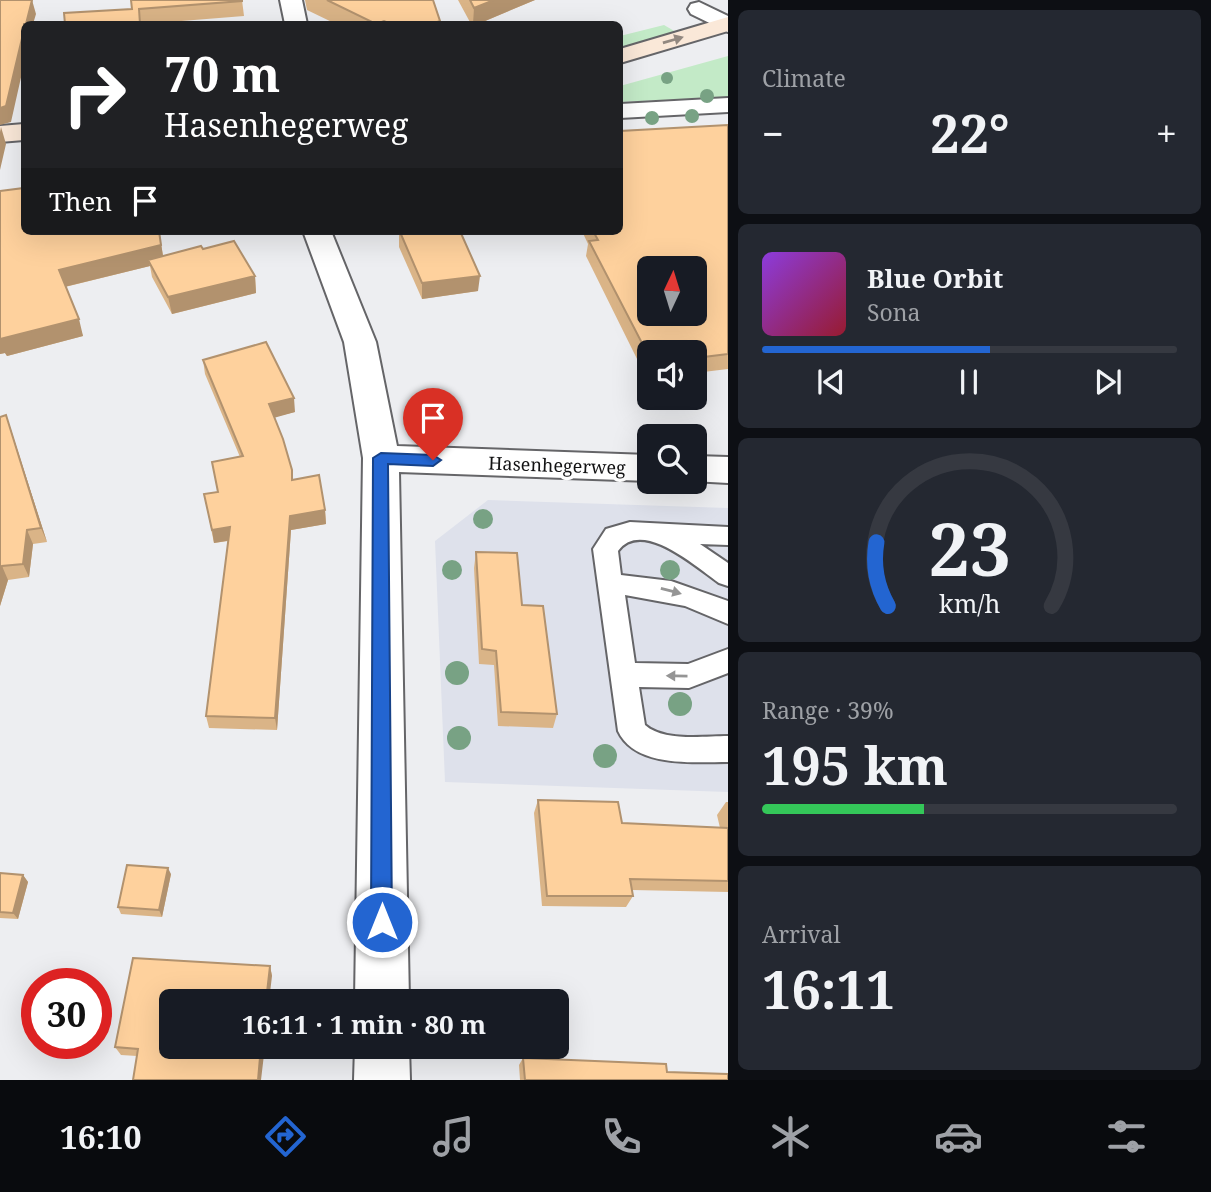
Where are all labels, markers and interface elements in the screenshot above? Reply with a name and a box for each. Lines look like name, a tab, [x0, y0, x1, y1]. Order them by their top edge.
one-way arrow	[663, 34, 685, 45]
text: 70 m	[164, 40, 280, 106]
icon: right	[49, 49, 140, 140]
text: Climate	[762, 62, 846, 94]
text: 22°	[930, 97, 1010, 168]
text: Hasenhegerweg	[164, 103, 408, 146]
text: −	[762, 107, 784, 159]
text: +	[1156, 107, 1177, 159]
icon: arrive	[126, 182, 164, 220]
text: Then	[49, 183, 112, 219]
north arrow	[637, 256, 707, 326]
map controls	[637, 256, 707, 494]
text: Blue Orbit	[867, 260, 1003, 296]
text: Sona	[867, 296, 921, 328]
button: sound	[637, 340, 707, 410]
icon: previous	[812, 363, 850, 401]
icon: pause	[950, 363, 988, 401]
icon: next	[1089, 363, 1127, 401]
pin	[403, 388, 463, 460]
icon: arrive	[414, 399, 452, 437]
button: search	[637, 424, 707, 494]
street label: Hasenhegerweg	[488, 451, 626, 479]
text: 23	[928, 498, 1011, 597]
one-way arrow	[660, 586, 682, 597]
text: km/h	[939, 586, 1000, 620]
one-way arrow	[666, 670, 688, 682]
text: Range · 39%	[762, 694, 894, 726]
text: 195 km	[762, 729, 948, 800]
position arrow	[345, 885, 419, 959]
text: Arrival	[762, 918, 841, 950]
text: 16:11	[762, 953, 895, 1024]
speed limit sign: 30	[21, 968, 112, 1059]
text: 16:11 · 1 min · 80 m	[242, 1006, 486, 1042]
icon: directions	[261, 1112, 310, 1161]
icon: music	[429, 1112, 478, 1161]
icon: phone	[597, 1112, 646, 1161]
icon: climate	[766, 1112, 815, 1161]
icon: car	[934, 1112, 983, 1161]
icon: filters	[1102, 1112, 1151, 1161]
text: 16:10	[60, 1115, 142, 1158]

